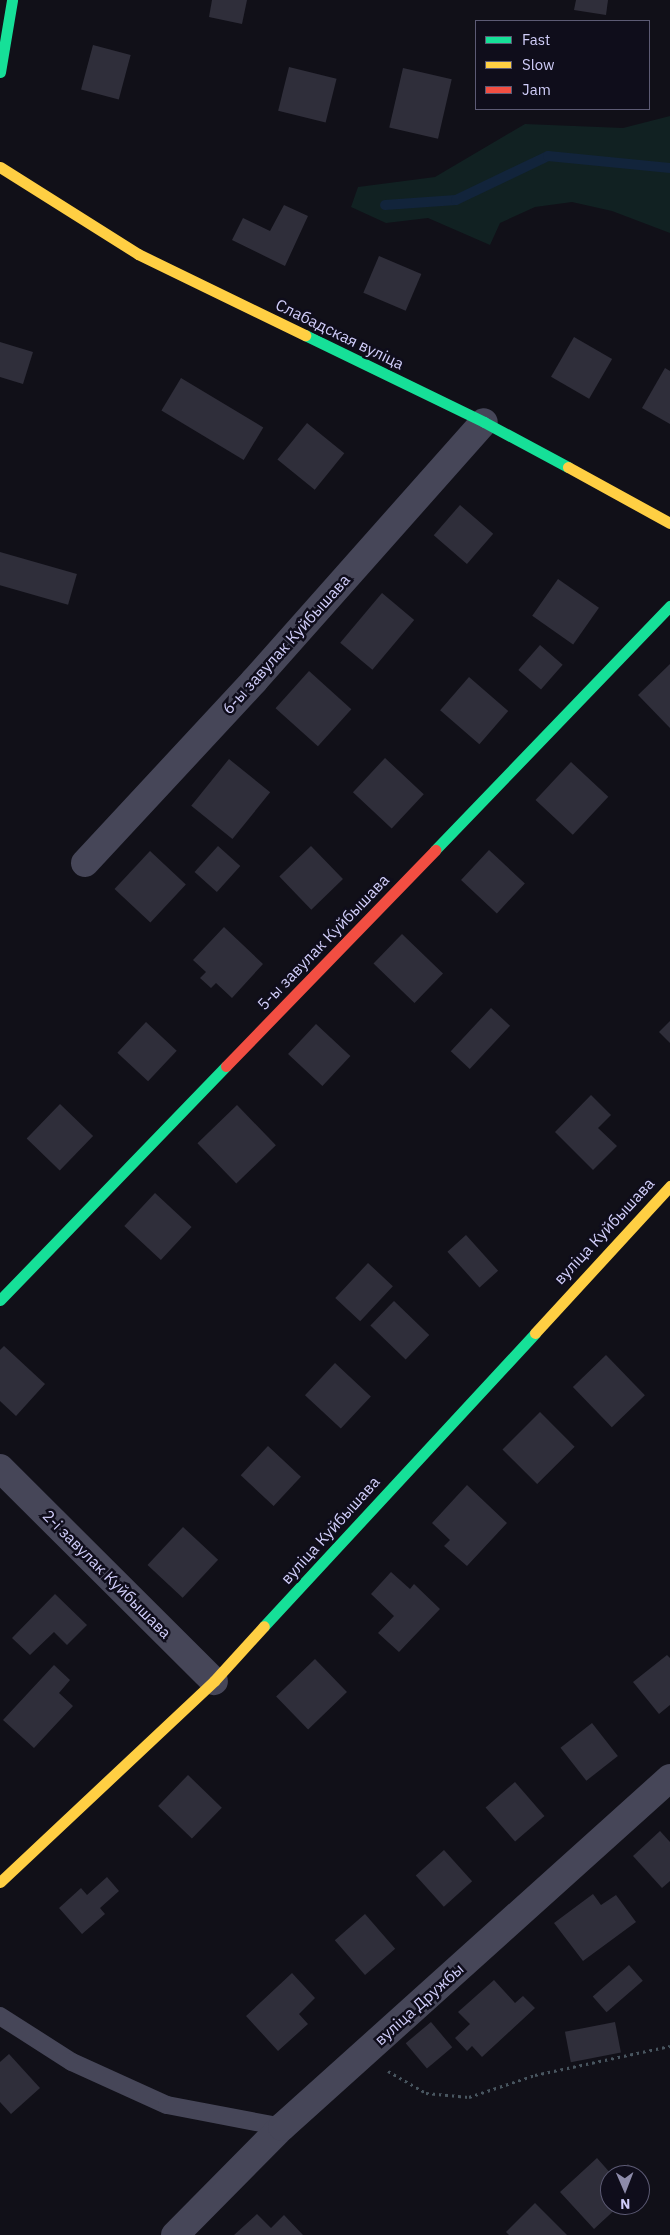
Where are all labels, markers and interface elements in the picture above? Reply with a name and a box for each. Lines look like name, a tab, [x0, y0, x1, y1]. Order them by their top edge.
legend	[475, 20, 650, 110]
text: Fast	[522, 30, 550, 49]
text: Slow	[522, 55, 555, 74]
text: Jam	[522, 80, 551, 99]
street label: Слабадская вуліца	[273, 295, 407, 373]
street label: 6-ы завулак Куйбышава	[218, 570, 354, 718]
street label: 5-ы завулак Куйбышава	[253, 870, 393, 1014]
street label: вуліца Куйбышава	[550, 1174, 658, 1288]
street label: вуліца Куйбышава	[277, 1472, 383, 1588]
street label: 2-і завулак Куйбышава	[39, 1506, 175, 1642]
street label: вуліца Дружбы	[371, 1959, 467, 2049]
north arrow	[600, 2165, 650, 2215]
text: N	[620, 2195, 630, 2213]

